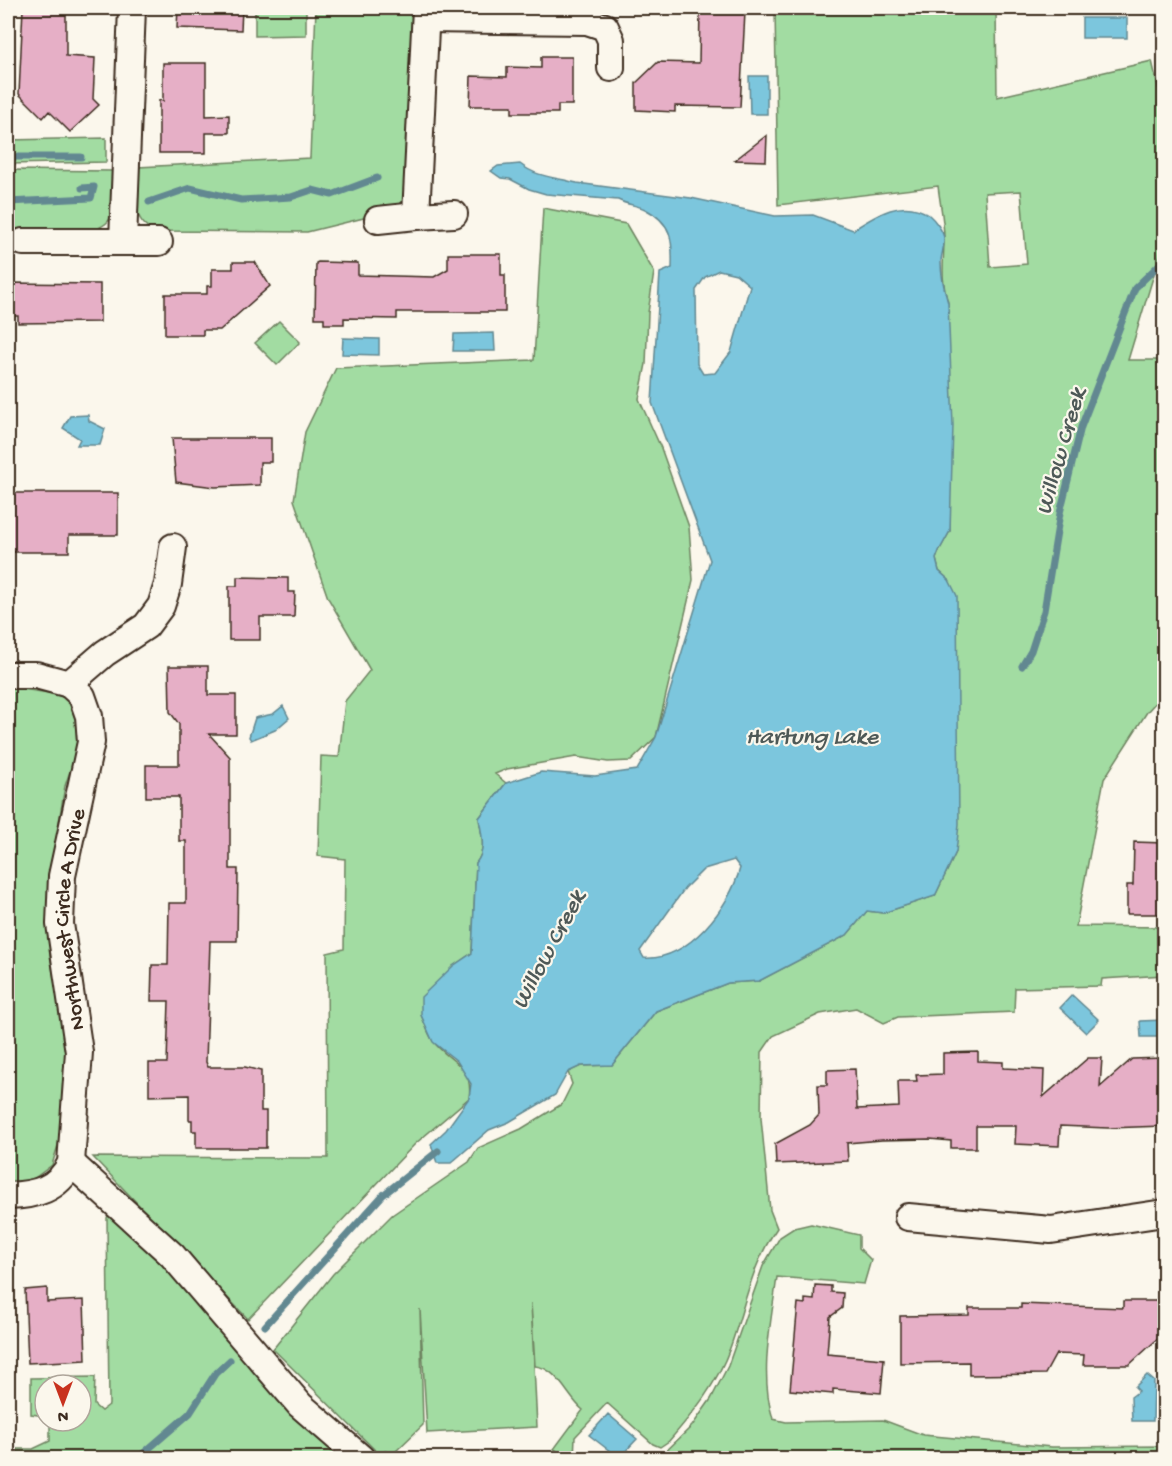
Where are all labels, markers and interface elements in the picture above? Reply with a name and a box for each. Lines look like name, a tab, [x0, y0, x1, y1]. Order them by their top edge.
water label: Willow Creek	[1031, 383, 1095, 518]
water label: Hartung Lake	[746, 724, 880, 753]
street label: Northwest Circle A Drive	[51, 806, 93, 1032]
water label: Willow Creek	[507, 884, 594, 1015]
north arrow	[33, 1373, 93, 1433]
text: N	[57, 1405, 68, 1424]

